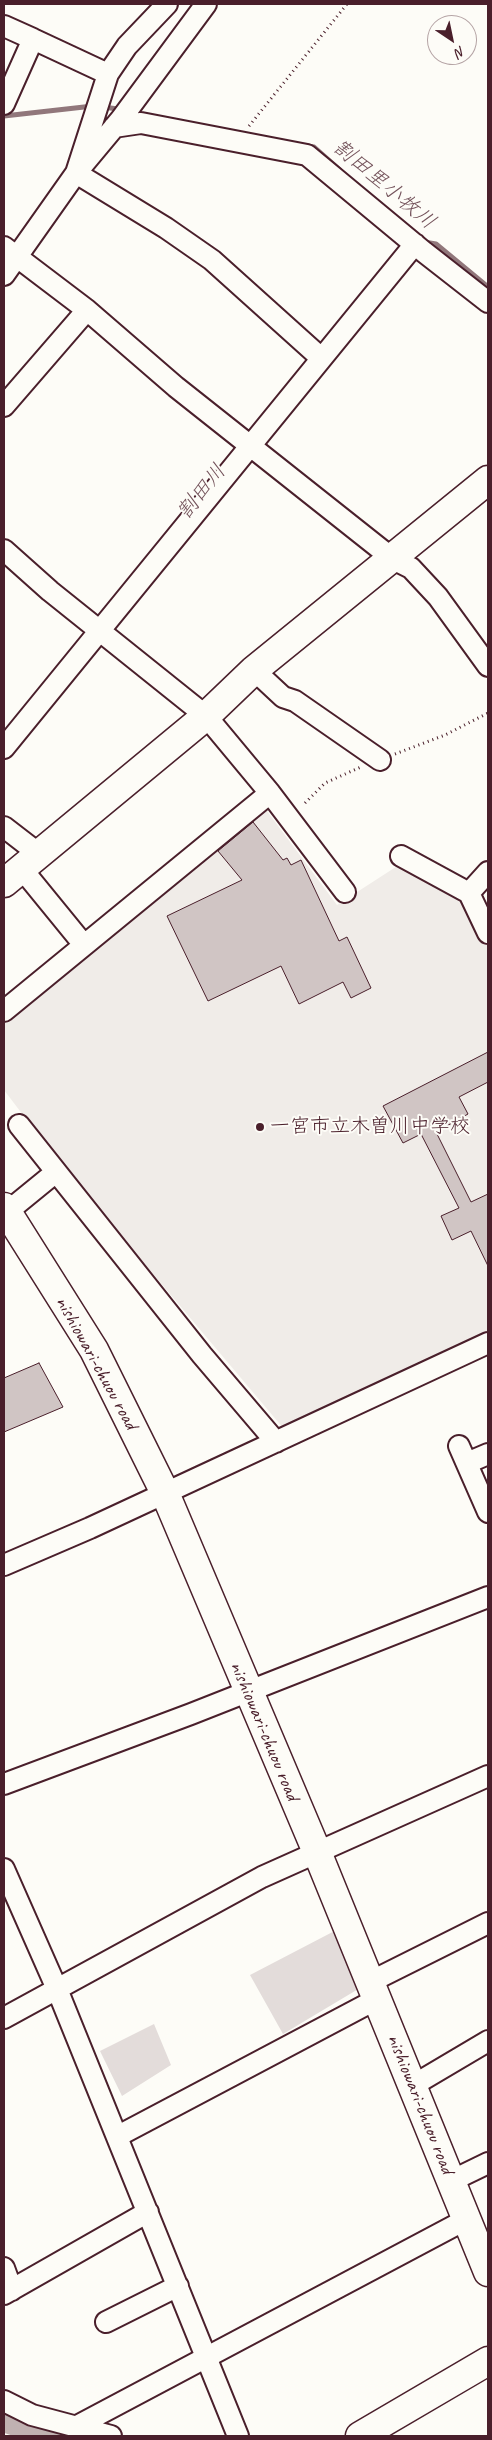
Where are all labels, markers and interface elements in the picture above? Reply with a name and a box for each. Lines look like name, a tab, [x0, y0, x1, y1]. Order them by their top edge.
north arrow	[427, 15, 477, 65]
text: N	[452, 43, 468, 61]
water label: 割田里小牧川	[328, 135, 440, 235]
water label: 割田川	[172, 460, 232, 524]
place label: 一宮市立木曽川中学校	[270, 1115, 470, 1139]
marker: 一宮市立木曽川中学校	[254, 1121, 266, 1133]
street label: nishiowari-chuou road	[49, 1292, 143, 1434]
street label: nishiowari-chuou road	[224, 1658, 304, 1804]
street label: nishiowari-chuou road	[381, 2030, 459, 2178]

